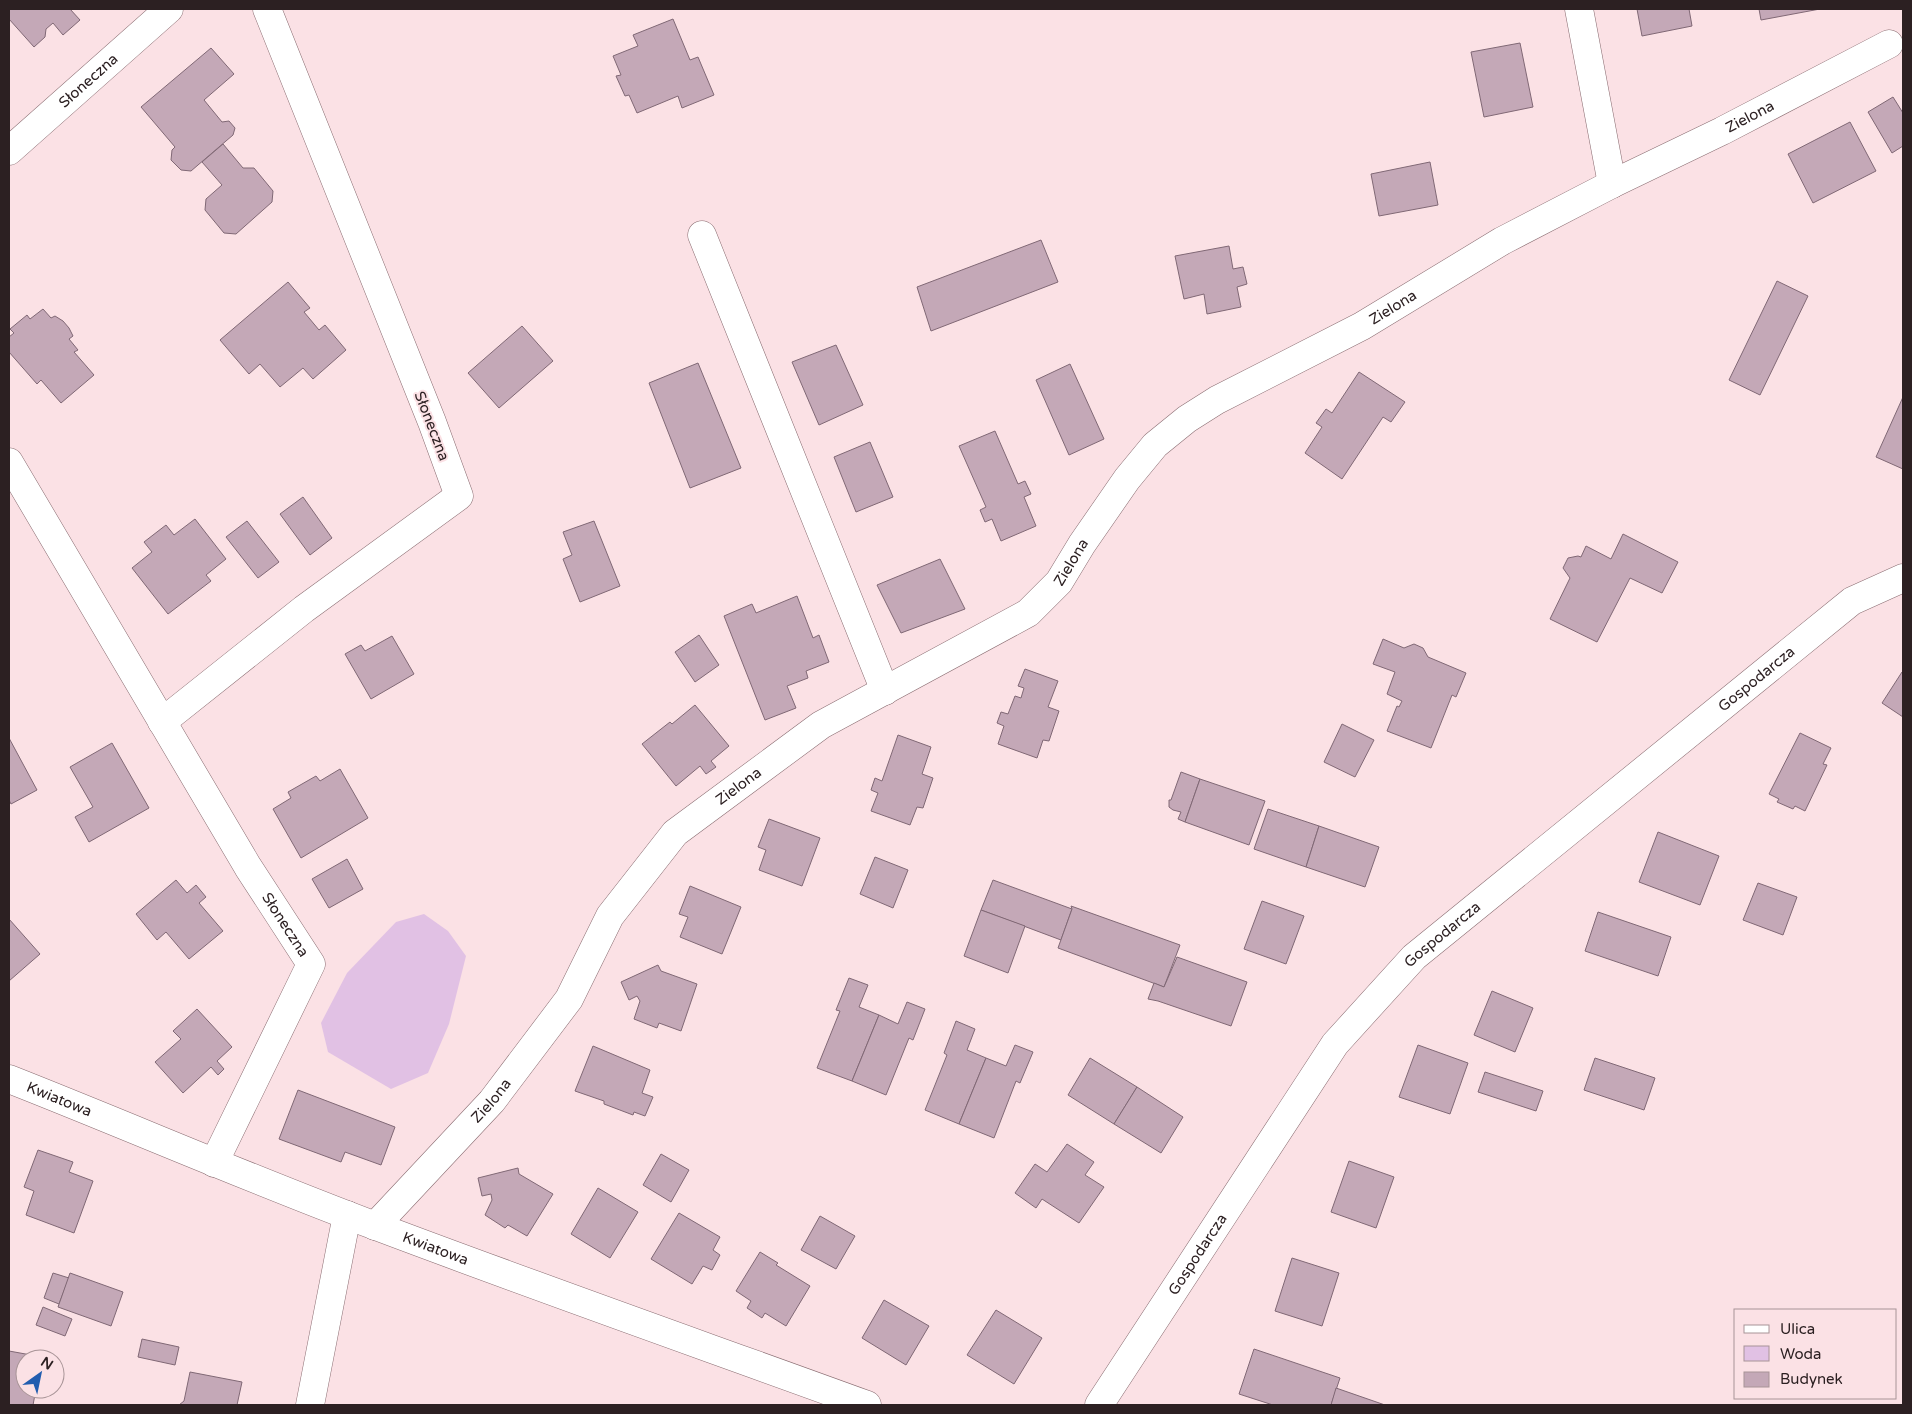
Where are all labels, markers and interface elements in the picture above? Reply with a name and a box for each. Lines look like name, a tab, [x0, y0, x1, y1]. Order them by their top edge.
street label: Słoneczna	[55, 50, 122, 112]
street label: Zielona	[1722, 96, 1777, 137]
street label: Zielona	[1366, 286, 1420, 329]
street label: Słoneczna	[411, 389, 453, 463]
street label: Zielona	[1050, 535, 1092, 589]
street label: Gospodarcza	[1714, 642, 1798, 715]
street label: Zielona	[712, 763, 765, 809]
street label: Słoneczna	[258, 889, 313, 960]
street label: Gospodarcza	[1400, 898, 1484, 971]
street label: Zielona	[467, 1075, 515, 1126]
street label: Kwiatowa	[24, 1078, 94, 1120]
street label: Gospodarcza	[1164, 1210, 1231, 1298]
street label: Kwiatowa	[400, 1228, 471, 1269]
legend	[1734, 1309, 1897, 1399]
text: Ulica	[1780, 1320, 1815, 1338]
text: Woda	[1780, 1345, 1822, 1363]
north arrow	[15, 1349, 65, 1399]
text: N	[37, 1353, 56, 1374]
text: Budynek	[1780, 1370, 1843, 1388]

